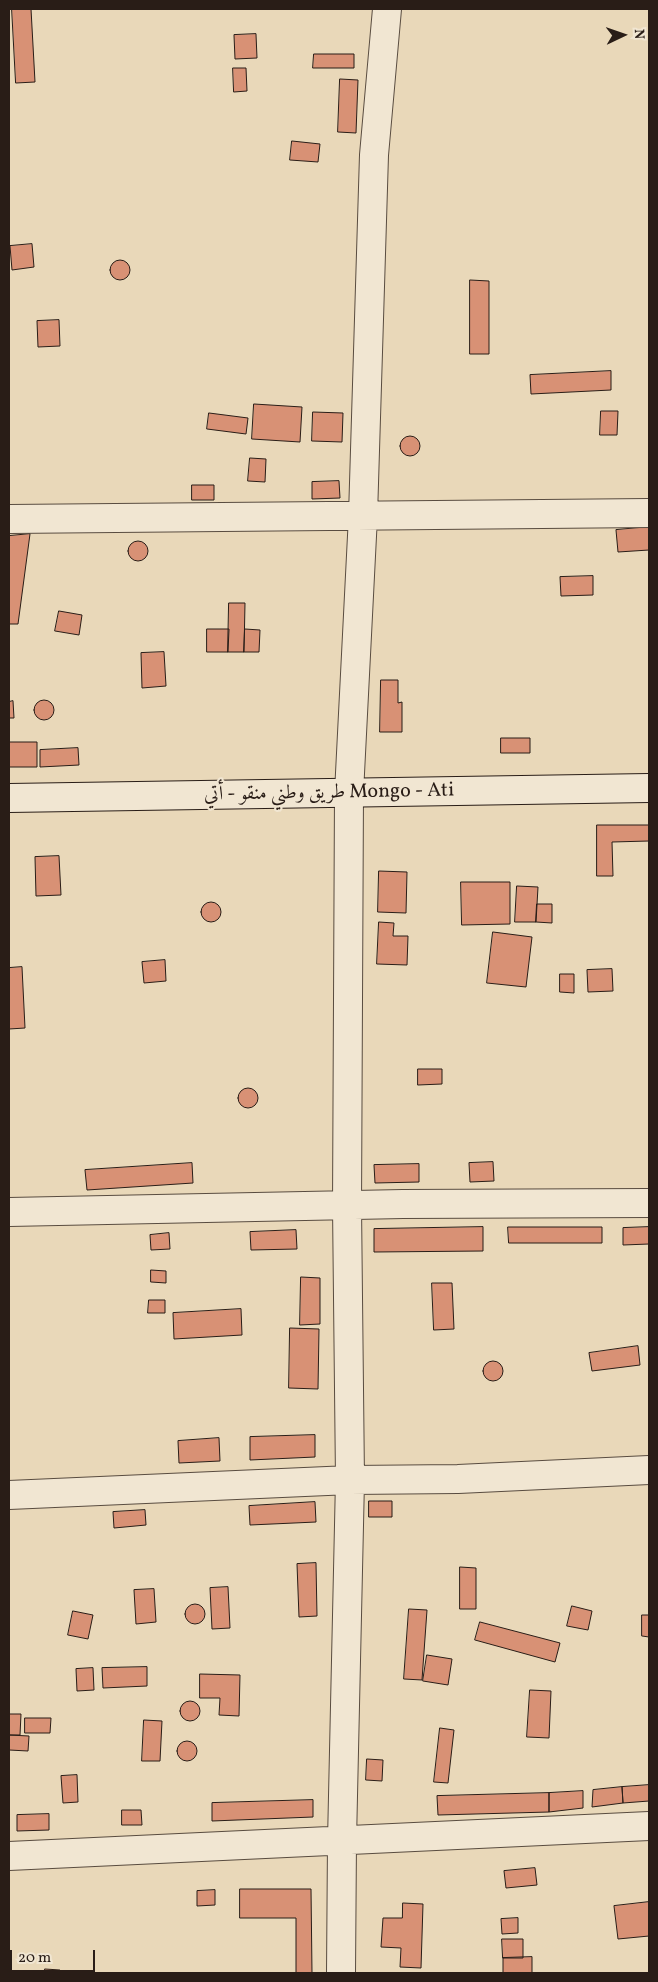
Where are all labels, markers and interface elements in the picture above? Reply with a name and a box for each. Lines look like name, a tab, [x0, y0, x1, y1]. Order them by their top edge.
north arrow	[598, 10, 648, 60]
text: N	[629, 29, 648, 40]
street label: طريق وطني منقو - أتي Mongo - Ati	[204, 780, 454, 808]
scale bar	[12, 1940, 98, 1972]
text: 20 m	[18, 1948, 51, 1969]

